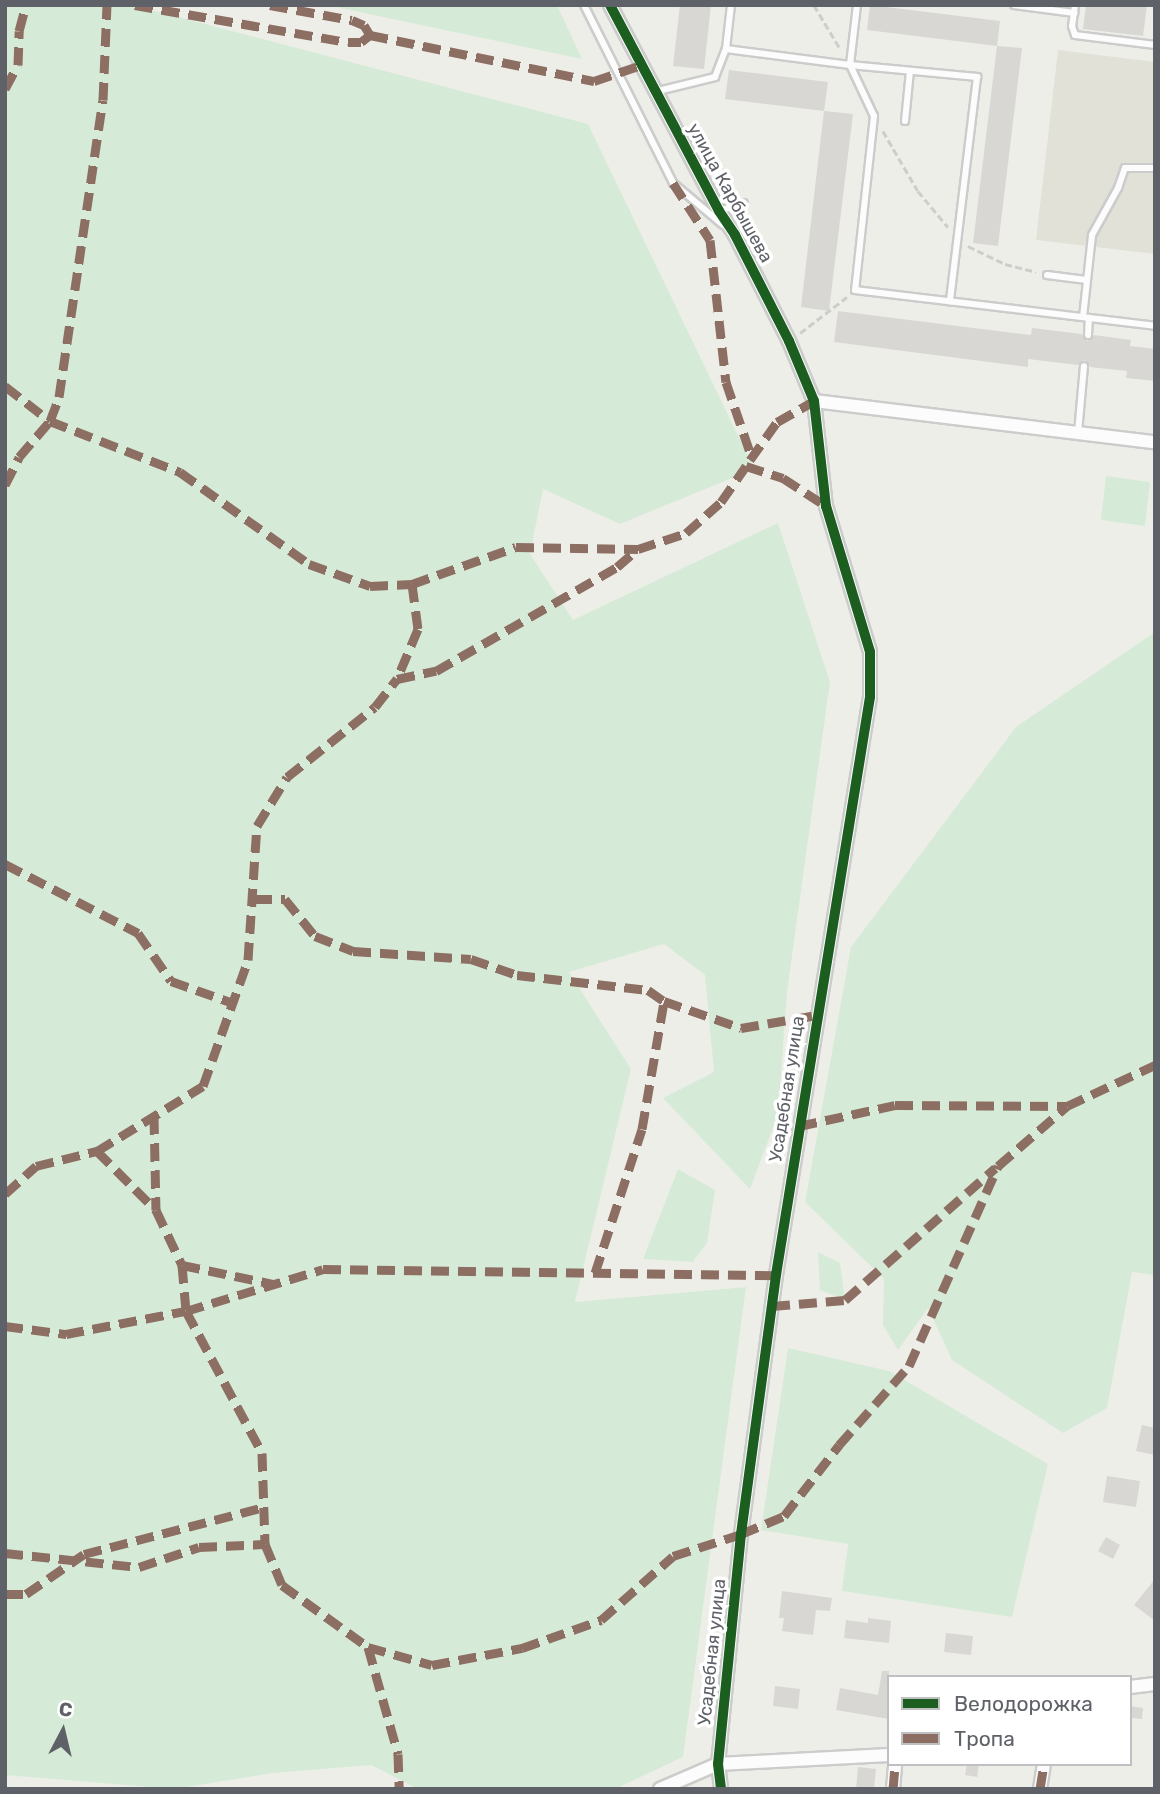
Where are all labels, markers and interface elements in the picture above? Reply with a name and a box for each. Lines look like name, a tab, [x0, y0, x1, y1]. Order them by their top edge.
street label: улица Карбышева	[683, 120, 777, 266]
street label: Усадебная улица	[765, 1014, 809, 1164]
street label: Усадебная улица	[694, 1578, 730, 1726]
legend	[887, 1675, 1132, 1766]
text: Велодорожка	[954, 1691, 1093, 1716]
north arrow	[28, 1696, 98, 1766]
text: С	[58, 1697, 74, 1722]
text: Тропа	[954, 1726, 1015, 1751]

